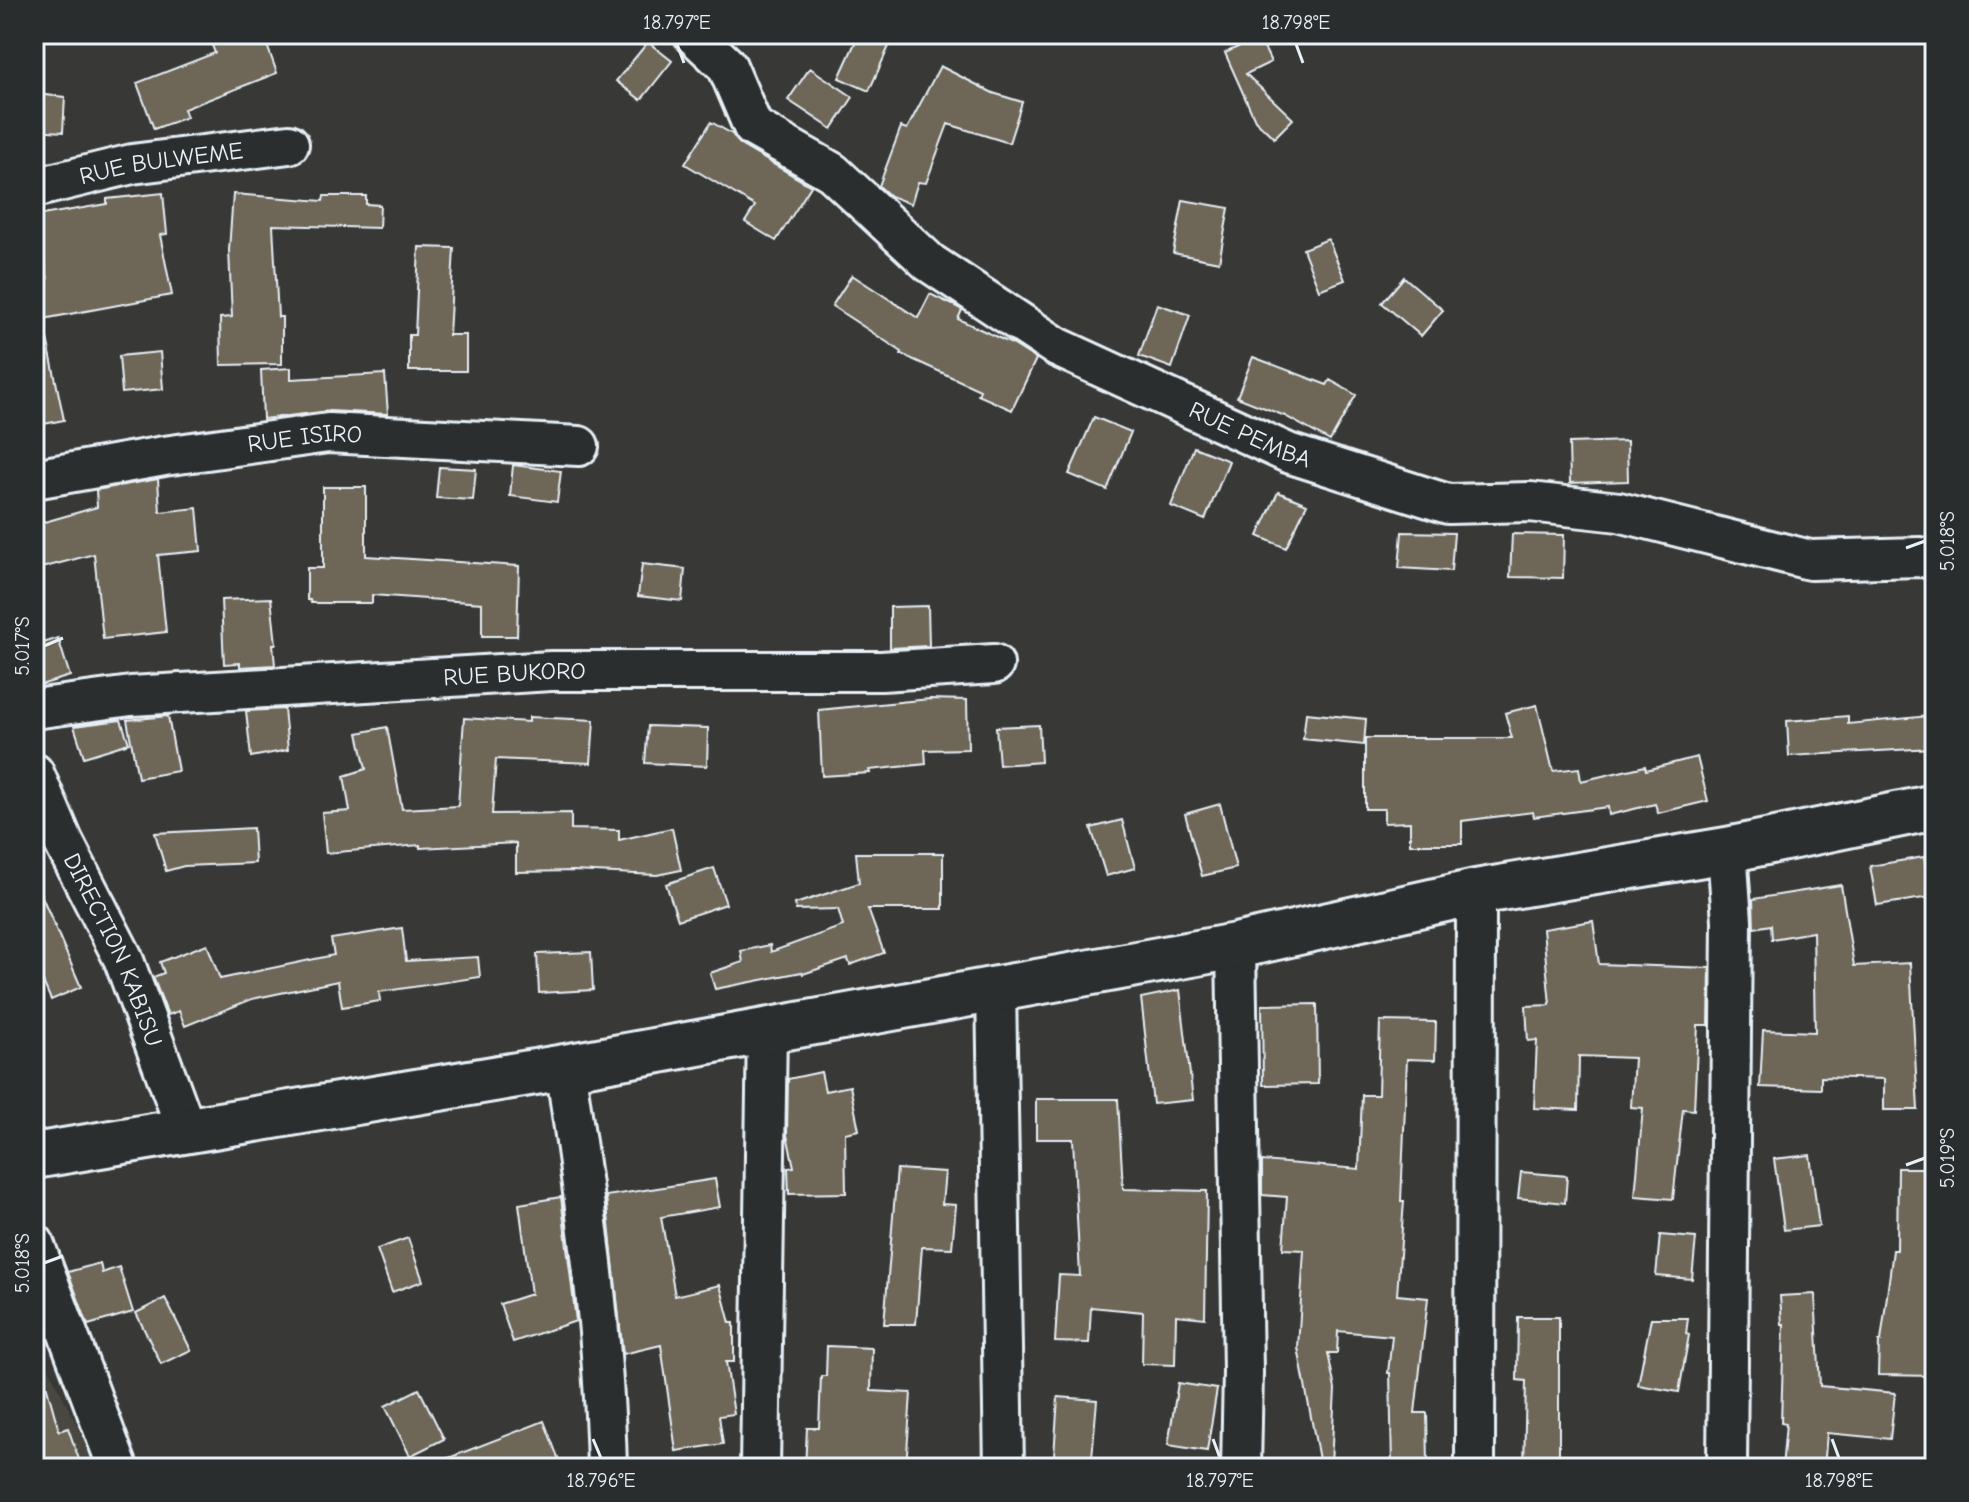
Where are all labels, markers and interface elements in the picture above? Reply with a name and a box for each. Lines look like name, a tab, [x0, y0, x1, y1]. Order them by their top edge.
text: 18.797°E	[643, 11, 711, 34]
text: 18.798°E	[1262, 11, 1330, 34]
street label: RUE BULWEME	[77, 136, 245, 190]
street label: RUE PEMBA	[1185, 396, 1314, 473]
street label: RUE ISIRO	[246, 419, 363, 458]
text: 5.018°S	[1936, 511, 1959, 571]
text: 5.017°S	[11, 616, 34, 676]
street label: RUE BUKORO	[442, 657, 586, 691]
street label: DIRECTION KABISU	[58, 848, 168, 1050]
text: 5.019°S	[1936, 1128, 1959, 1188]
text: 5.018°S	[11, 1233, 34, 1293]
text: 18.796°E	[566, 1469, 636, 1492]
text: 18.797°E	[1186, 1469, 1254, 1492]
text: 18.798°E	[1805, 1469, 1873, 1492]

